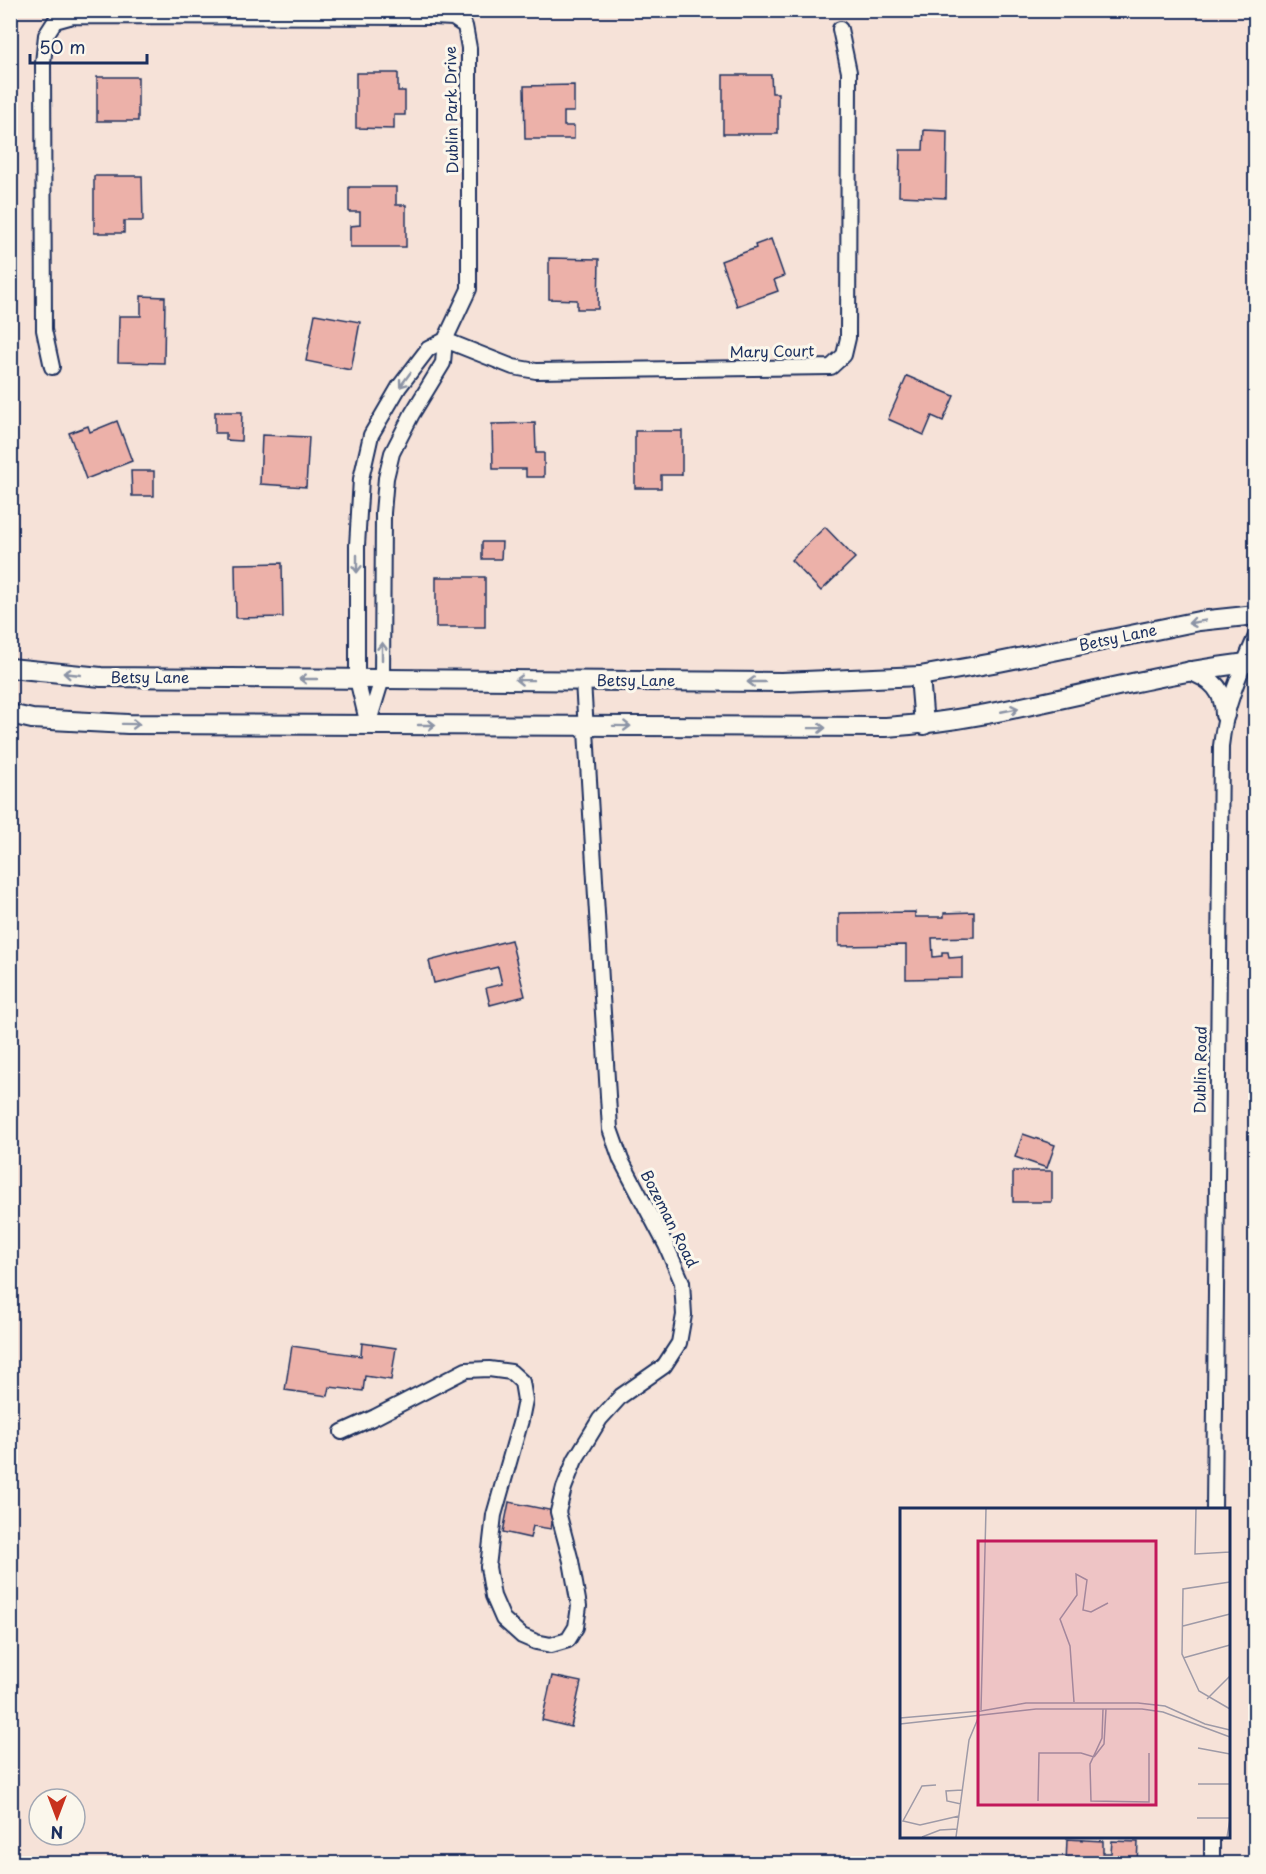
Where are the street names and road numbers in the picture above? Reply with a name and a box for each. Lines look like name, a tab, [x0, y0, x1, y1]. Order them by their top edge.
street label: Dublin Park Drive	[438, 46, 463, 174]
street label: Mary Court	[729, 338, 815, 363]
street label: Betsy Lane	[1077, 617, 1159, 656]
street label: Betsy Lane	[110, 665, 190, 688]
street label: Betsy Lane	[596, 668, 676, 691]
street label: Dublin Road	[1187, 1026, 1212, 1114]
street label: Bozeman Road	[636, 1166, 705, 1271]

